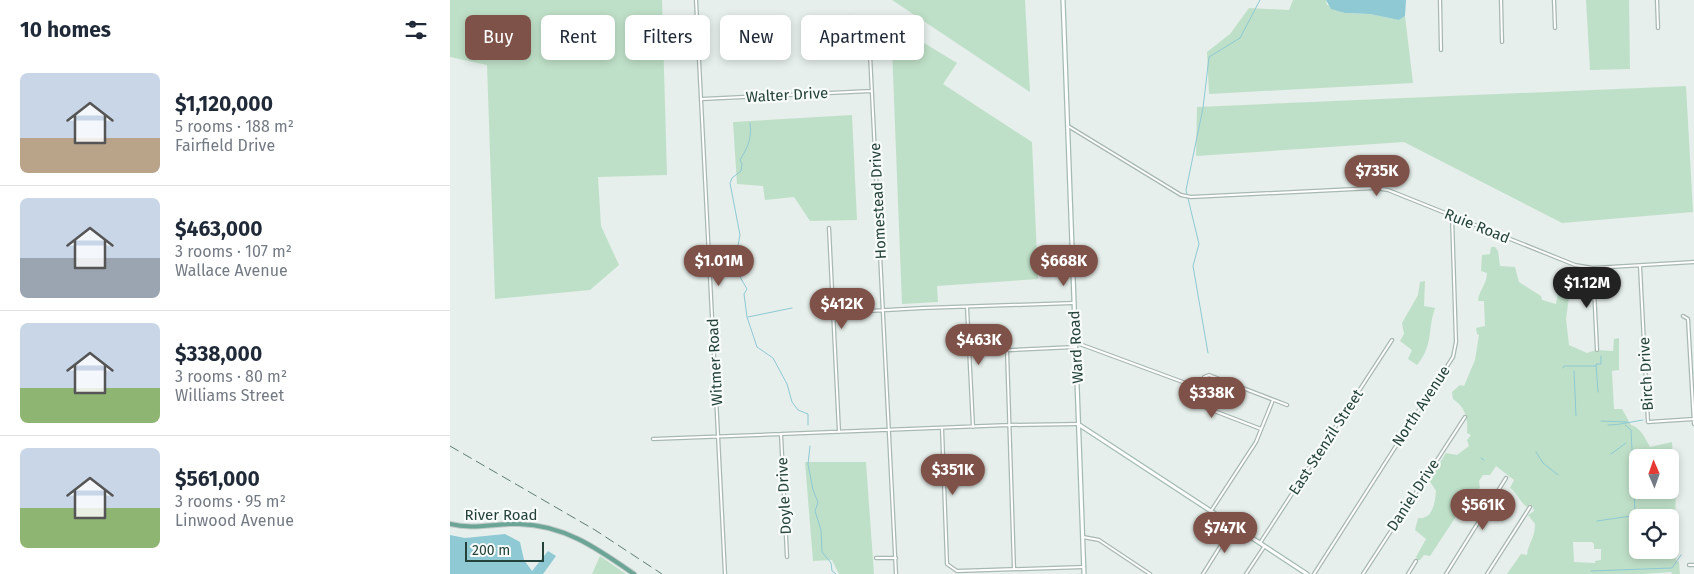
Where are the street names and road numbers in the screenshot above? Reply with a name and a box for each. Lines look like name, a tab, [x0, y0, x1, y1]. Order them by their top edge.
street label: Walter Drive	[745, 84, 829, 106]
street label: Homestead Drive	[866, 142, 890, 260]
street label: Ruie Road	[1442, 205, 1512, 247]
street label: Ward Road	[1065, 310, 1087, 384]
street label: Witmer Road	[704, 318, 726, 406]
street label: Birch Drive	[1635, 337, 1657, 411]
street label: North Avenue	[1388, 362, 1454, 450]
street label: East Stenzil Street	[1285, 385, 1367, 498]
street label: Daniel Drive	[1383, 456, 1443, 534]
street label: Doyle Drive	[773, 457, 795, 535]
street label: River Road	[464, 506, 538, 524]

